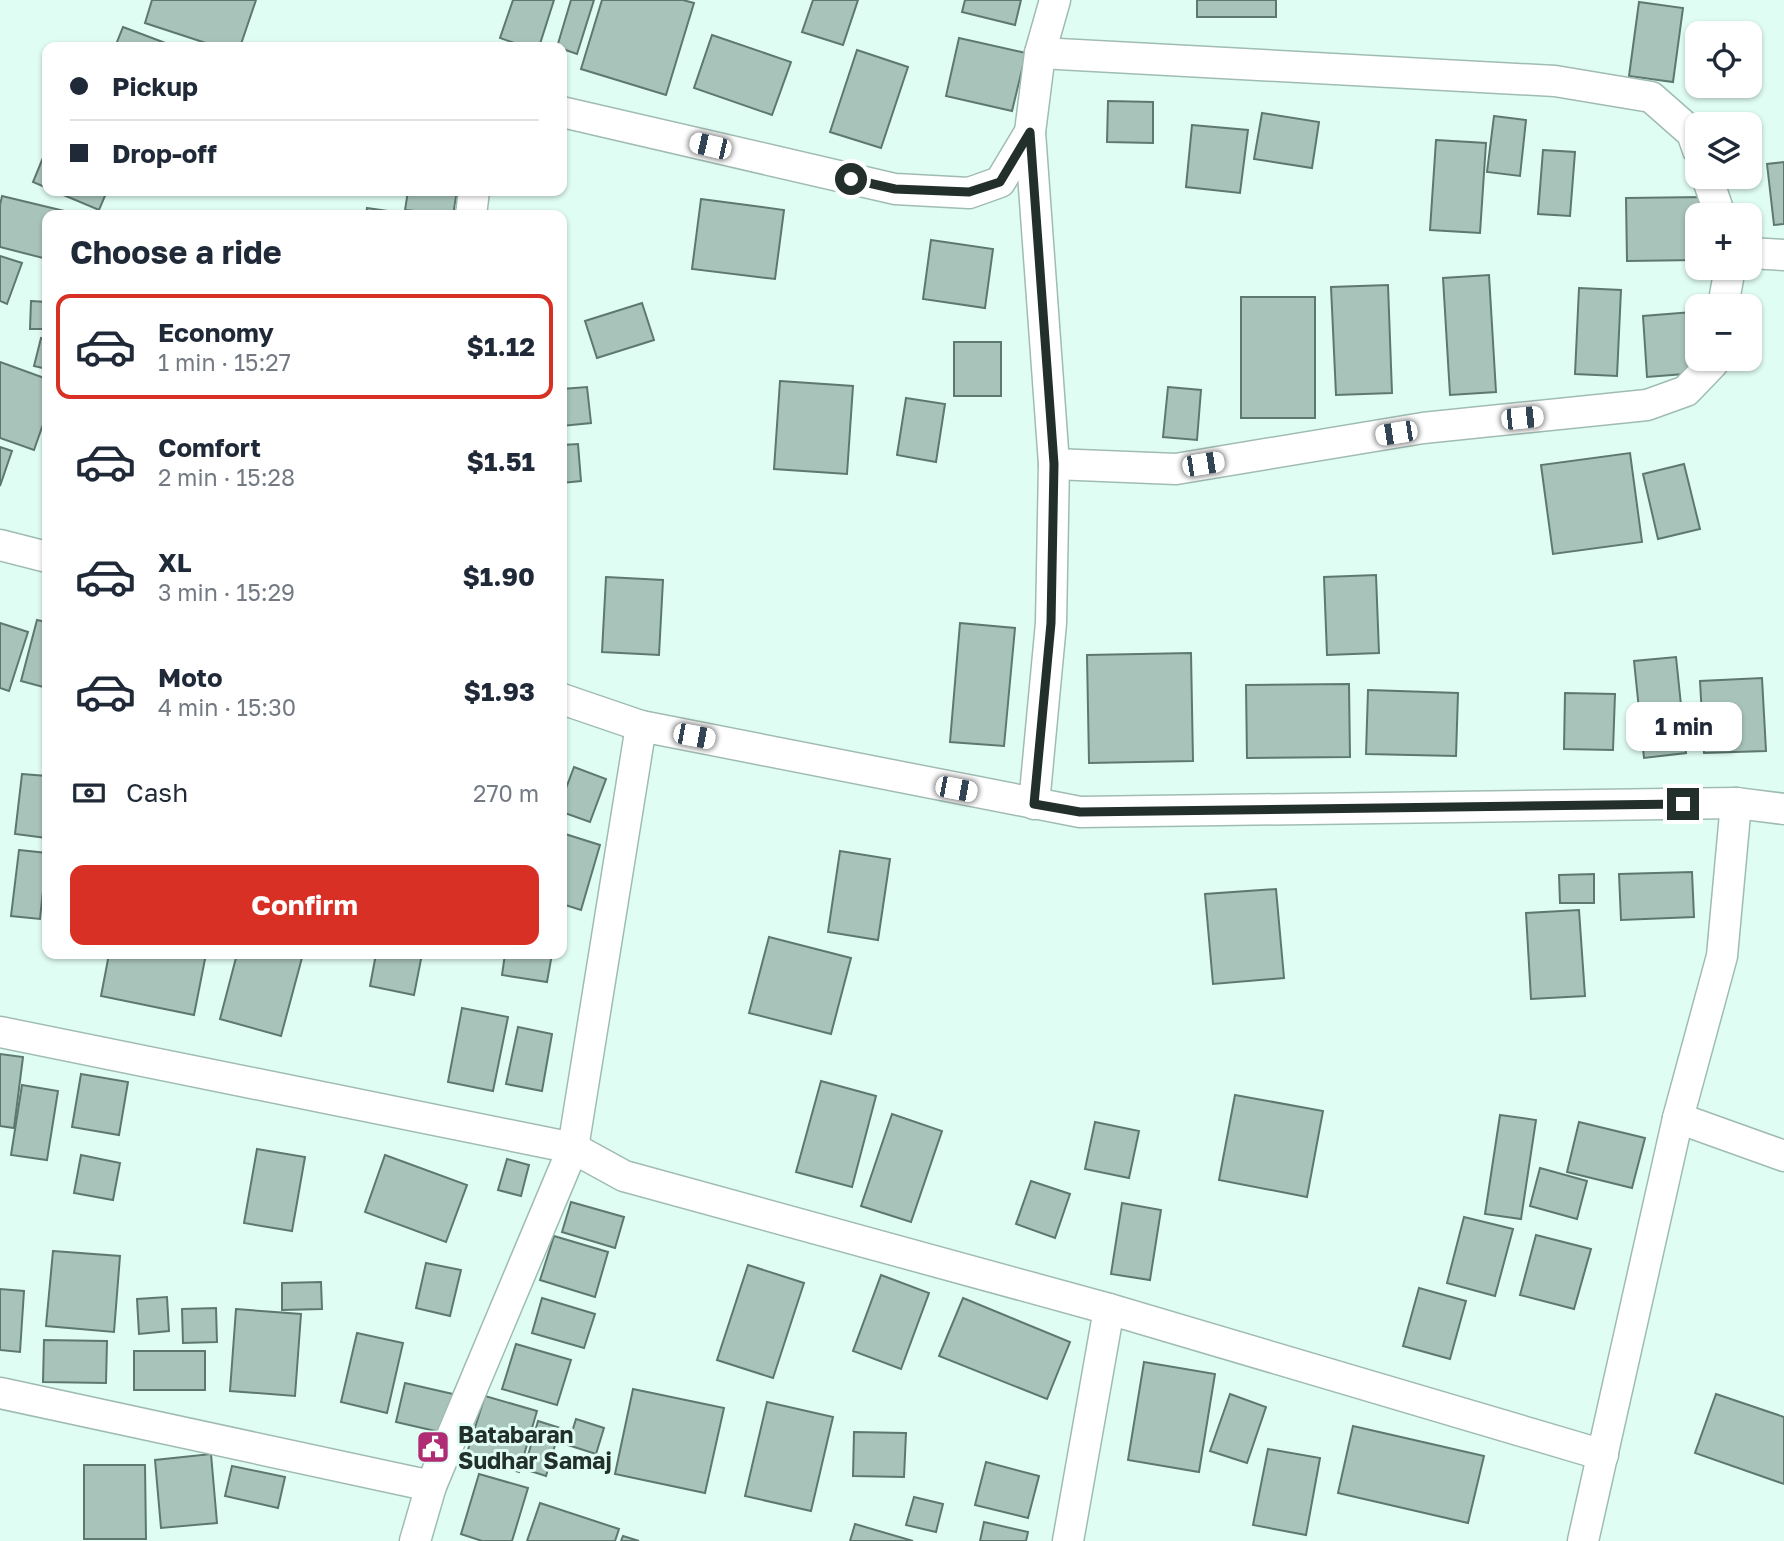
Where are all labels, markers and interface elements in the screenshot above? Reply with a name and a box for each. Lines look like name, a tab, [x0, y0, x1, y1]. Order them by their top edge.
map controls	[1685, 21, 1762, 371]
button: locate	[1685, 21, 1762, 98]
text: Pickup	[112, 71, 198, 102]
button: layers	[1685, 112, 1762, 189]
car	[688, 131, 733, 161]
text: Drop-off	[112, 138, 217, 169]
route start	[835, 163, 867, 195]
button: +	[1685, 203, 1762, 280]
text: Choose a ride	[70, 233, 282, 271]
button: −	[1685, 294, 1762, 371]
icon: car	[74, 315, 137, 378]
text: Economy	[158, 317, 274, 348]
text: $1.12	[467, 331, 535, 362]
text: 1 min · 15:27	[158, 348, 291, 376]
car	[1501, 405, 1544, 431]
car	[1374, 419, 1419, 447]
icon: car	[74, 430, 137, 493]
text: Comfort	[158, 432, 261, 463]
text: $1.51	[467, 446, 535, 477]
car	[1181, 450, 1226, 478]
text: 2 min · 15:28	[158, 463, 295, 491]
icon: car	[74, 545, 137, 608]
text: XL	[158, 547, 192, 578]
text: $1.90	[462, 561, 535, 592]
text: 3 min · 15:29	[158, 578, 295, 606]
icon: car	[74, 660, 137, 723]
text: Moto	[158, 662, 223, 693]
text: $1.93	[463, 676, 535, 707]
text: 4 min · 15:30	[158, 693, 296, 721]
callout: 1 min	[1625, 702, 1741, 752]
text: 1 min	[1655, 712, 1713, 740]
car	[672, 722, 717, 750]
icon: cash	[70, 774, 108, 812]
car	[934, 775, 979, 803]
text: Cash	[126, 777, 188, 808]
text: 270 m	[473, 779, 539, 807]
route end	[1667, 788, 1699, 820]
button: Confirm	[70, 865, 539, 945]
place label: Batabaran Sudhar Samaj	[458, 1420, 612, 1474]
public building icon: Batabaran Sudhar Samaj	[414, 1428, 452, 1466]

